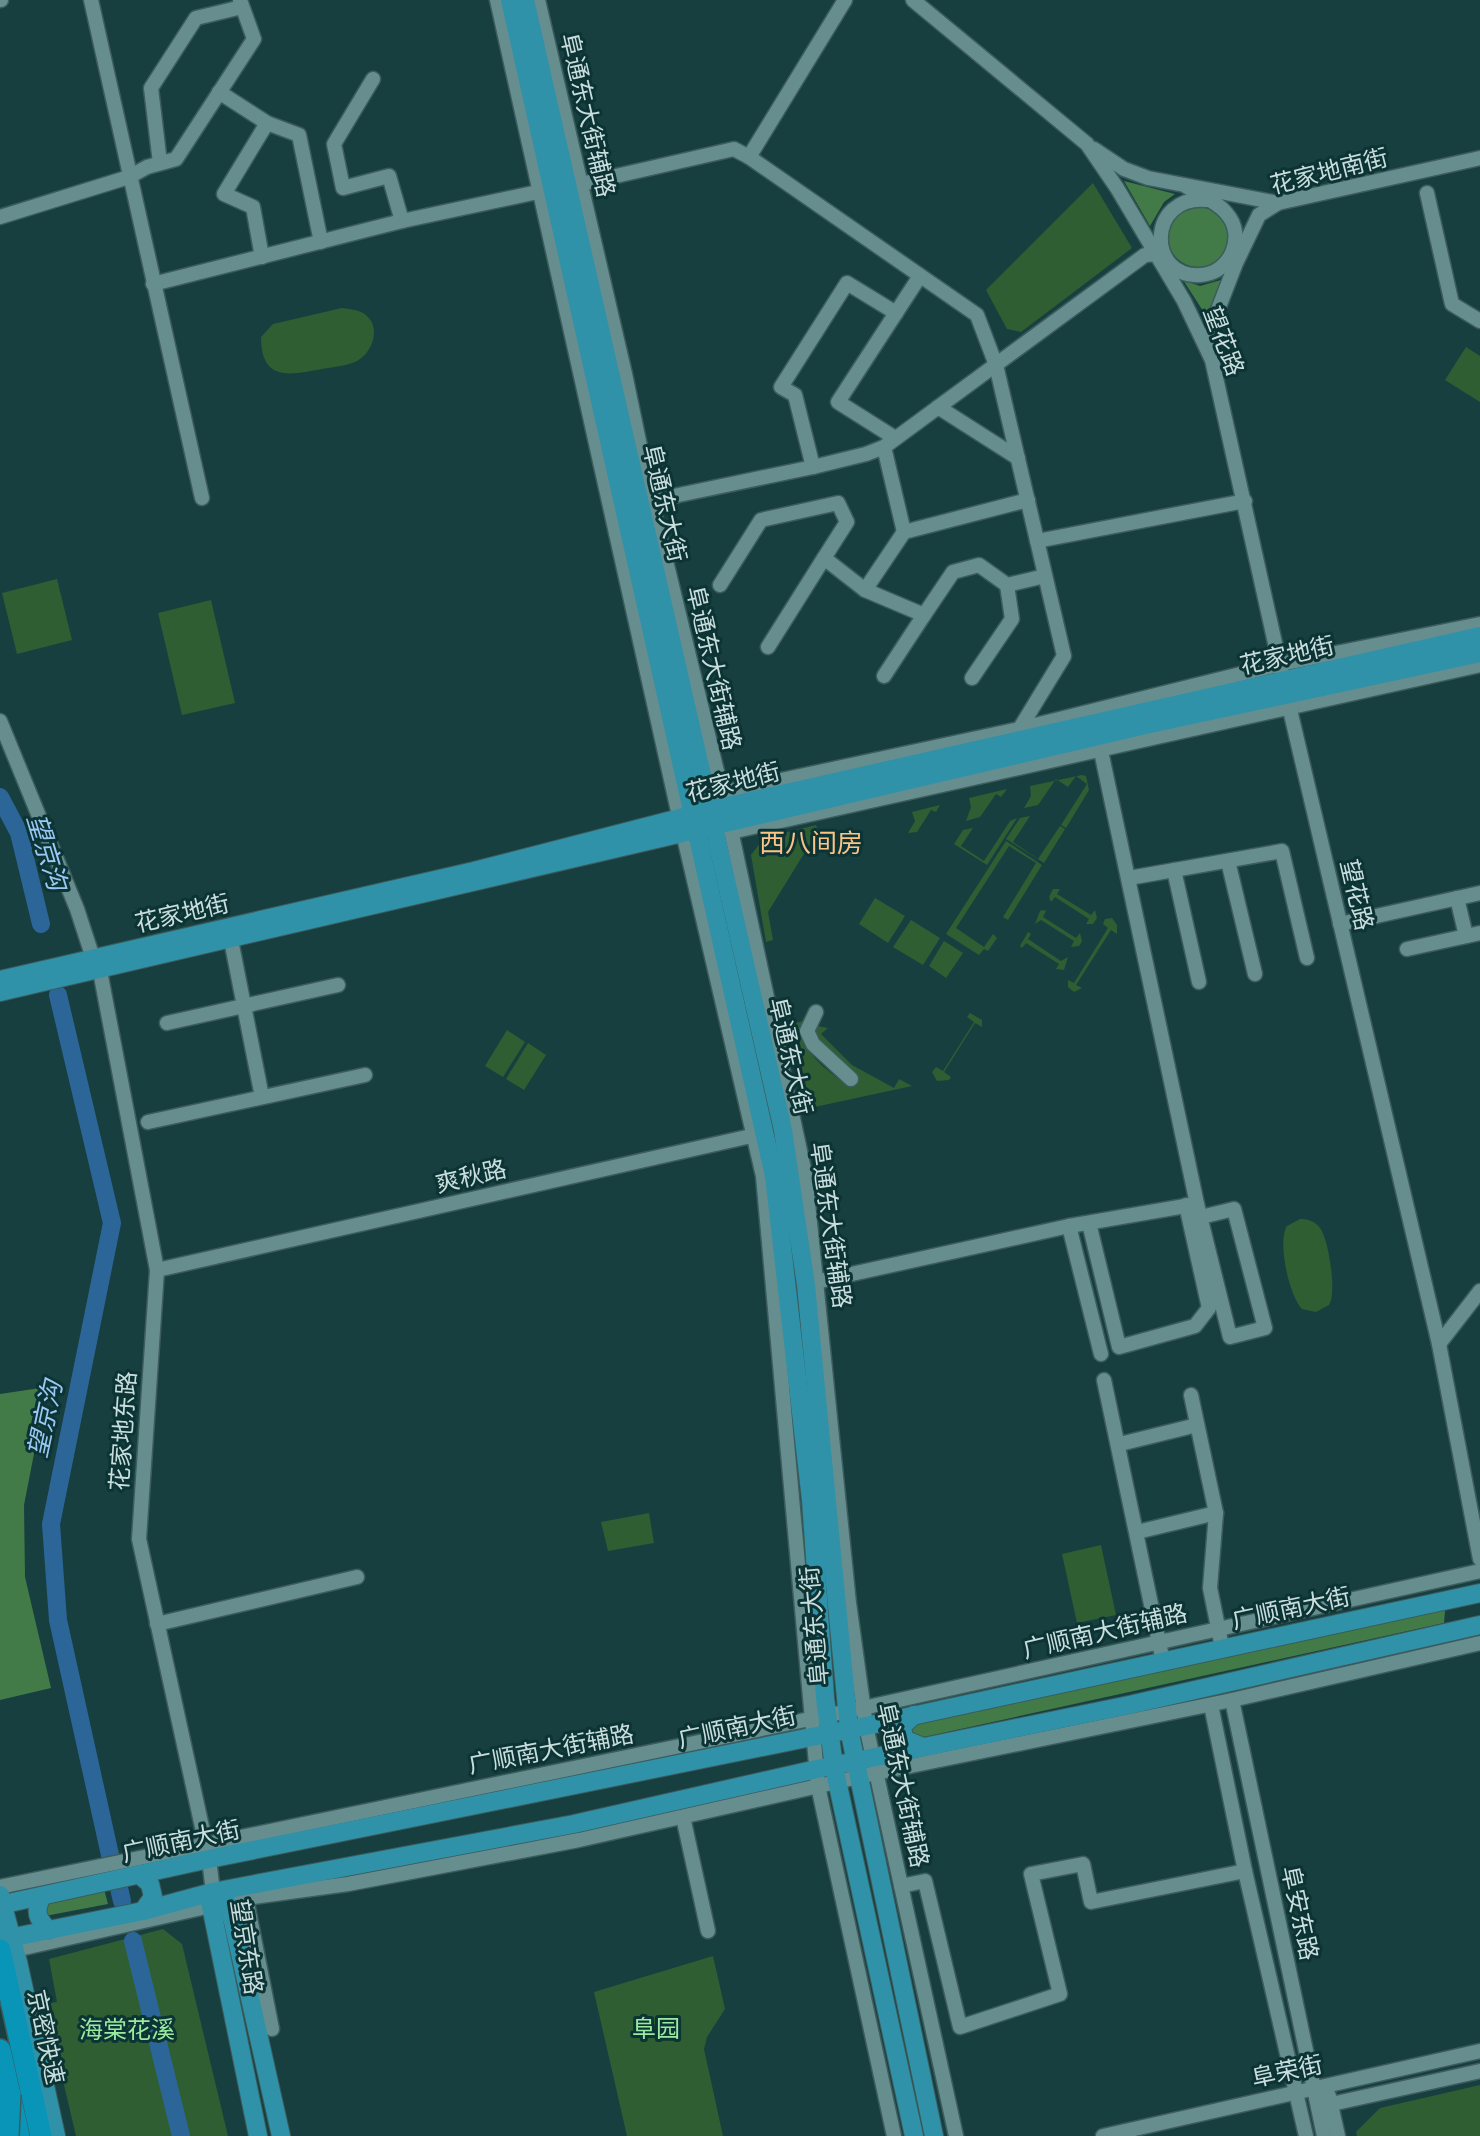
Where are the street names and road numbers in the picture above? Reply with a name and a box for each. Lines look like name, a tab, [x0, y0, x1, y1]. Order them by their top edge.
street label: 阜通东大街辅路	[555, 30, 621, 200]
street label: 花家地南街	[1267, 142, 1391, 200]
street label: 望花路	[1198, 302, 1250, 380]
street label: 阜通东大街	[637, 441, 693, 565]
street label: 阜通东大街辅路	[681, 583, 747, 753]
street label: 花家地街	[1237, 630, 1337, 680]
street label: 花家地街	[683, 756, 783, 808]
street label: 望花路	[1335, 857, 1379, 933]
street label: 花家地街	[132, 888, 232, 938]
street label: 阜通东大街	[763, 994, 819, 1118]
street label: 阜通东大街辅路	[805, 1140, 857, 1310]
street label: 爽秋路	[433, 1154, 509, 1198]
street label: 花家地东路	[104, 1370, 142, 1492]
street label: 阜通东大街	[794, 1565, 834, 1687]
street label: 广顺南大街	[1229, 1581, 1353, 1635]
street label: 广顺南大街辅路	[1020, 1598, 1190, 1664]
street label: 广顺南大街	[675, 1700, 799, 1754]
street label: 阜通东大街辅路	[871, 1700, 935, 1870]
street label: 广顺南大街辅路	[466, 1719, 636, 1779]
street label: 广顺南大街	[119, 1814, 243, 1868]
street label: 阜安东路	[1276, 1863, 1324, 1963]
street label: 望京东路	[225, 1897, 269, 1997]
street label: 京密快速	[22, 1987, 70, 2087]
street label: 阜荣街	[1249, 2049, 1325, 2093]

